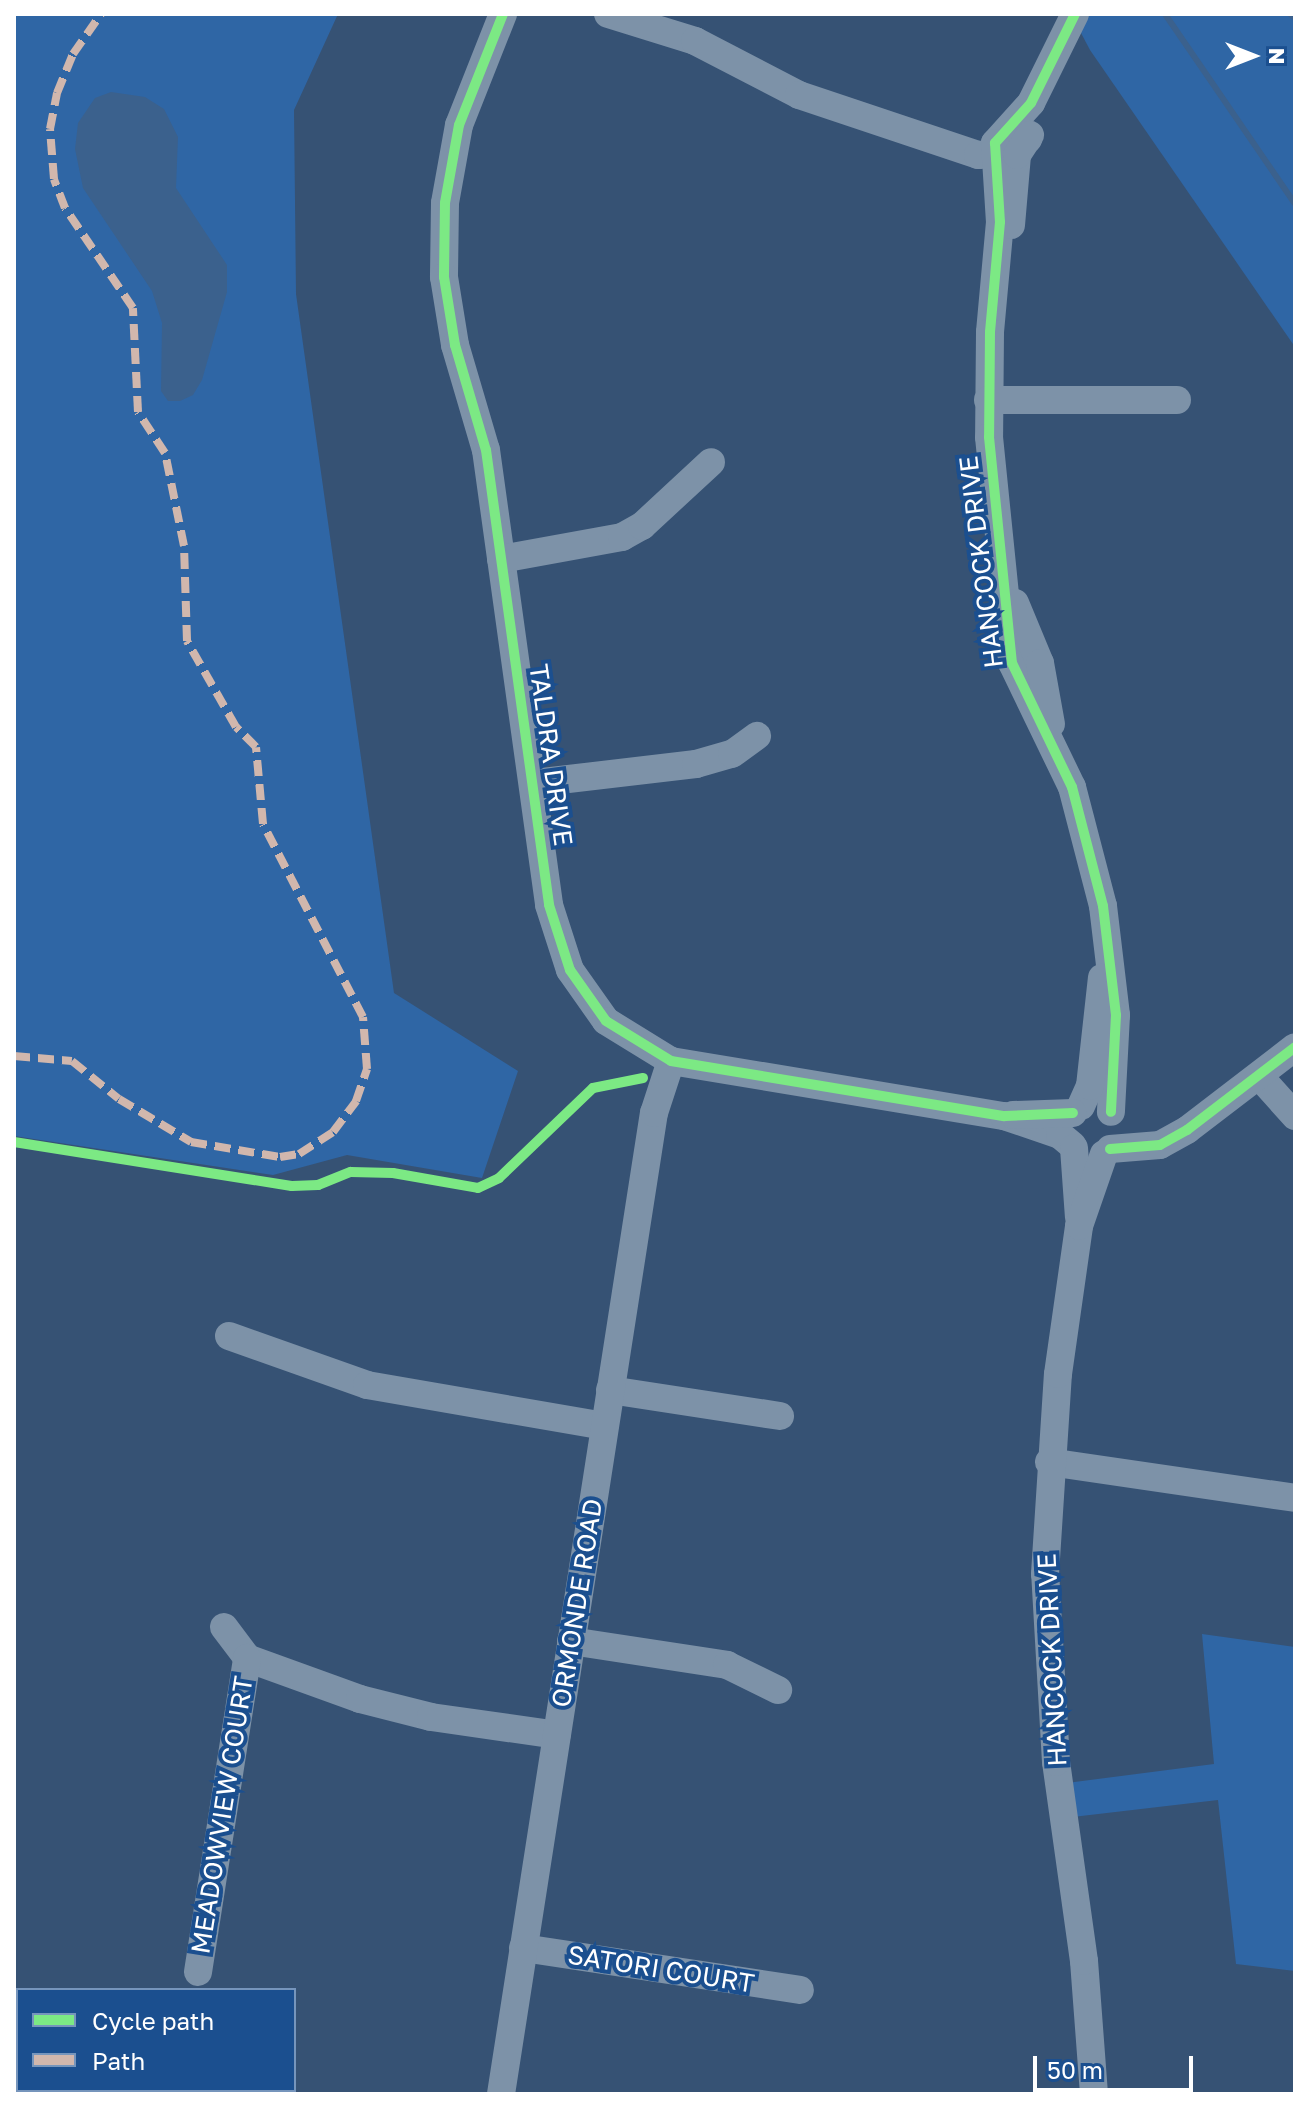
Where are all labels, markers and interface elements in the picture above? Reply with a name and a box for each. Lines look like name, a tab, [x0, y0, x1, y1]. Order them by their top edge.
north arrow	[1213, 16, 1293, 96]
text: N	[1264, 48, 1291, 64]
street label: HANCOCK DRIVE	[953, 454, 1009, 670]
street label: TALDRA DRIVE	[523, 662, 579, 848]
street label: ORMONDE ROAD	[545, 1496, 609, 1710]
street label: HANCOCK DRIVE	[1031, 1553, 1073, 1767]
street label: MEADOWVIEW COURT	[185, 1674, 259, 1956]
street label: SATORI COURT	[566, 1939, 756, 1999]
legend	[16, 1988, 296, 2092]
text: Cycle path	[92, 2006, 214, 2035]
scale bar	[1037, 2040, 1197, 2090]
text: Path	[92, 2046, 145, 2075]
text: 50 m	[1047, 2055, 1103, 2084]

